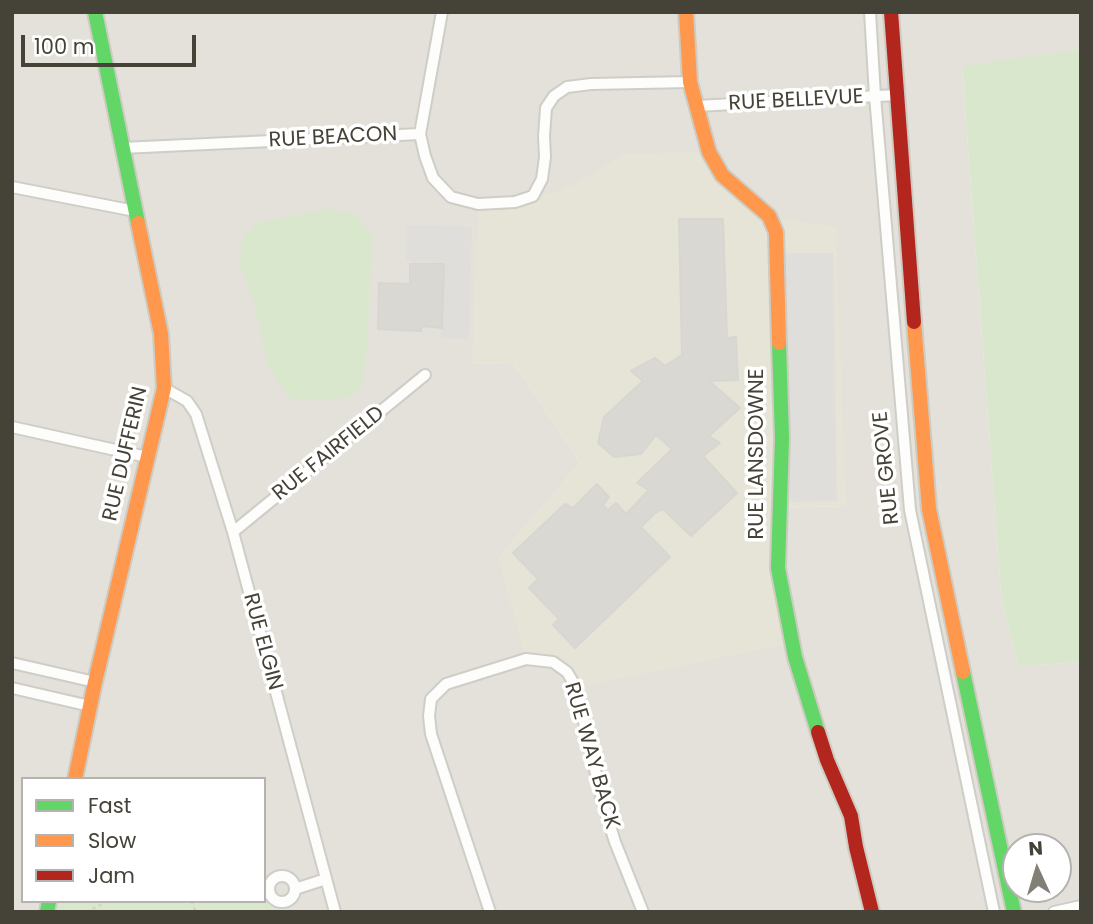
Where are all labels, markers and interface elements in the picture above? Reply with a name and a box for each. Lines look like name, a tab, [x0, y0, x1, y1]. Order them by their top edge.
scale bar	[24, 21, 200, 65]
text: 100 m	[34, 32, 94, 61]
street label: RUE BELLEVUE	[728, 85, 864, 117]
street label: RUE BEACON	[268, 122, 398, 154]
street label: RUE LANSDOWNE	[745, 368, 771, 540]
street label: RUE DUFFERIN	[98, 384, 154, 524]
street label: RUE FAIRFIELD	[268, 401, 390, 507]
street label: RUE GROVE	[869, 410, 905, 526]
street label: RUE ELGIN	[237, 591, 287, 693]
street label: RUE WAY BACK	[558, 680, 624, 832]
legend	[21, 777, 266, 903]
text: Fast	[88, 791, 131, 820]
text: Slow	[88, 826, 136, 855]
north arrow	[1002, 833, 1072, 903]
text: N	[1028, 835, 1044, 863]
text: Jam	[88, 861, 135, 890]

